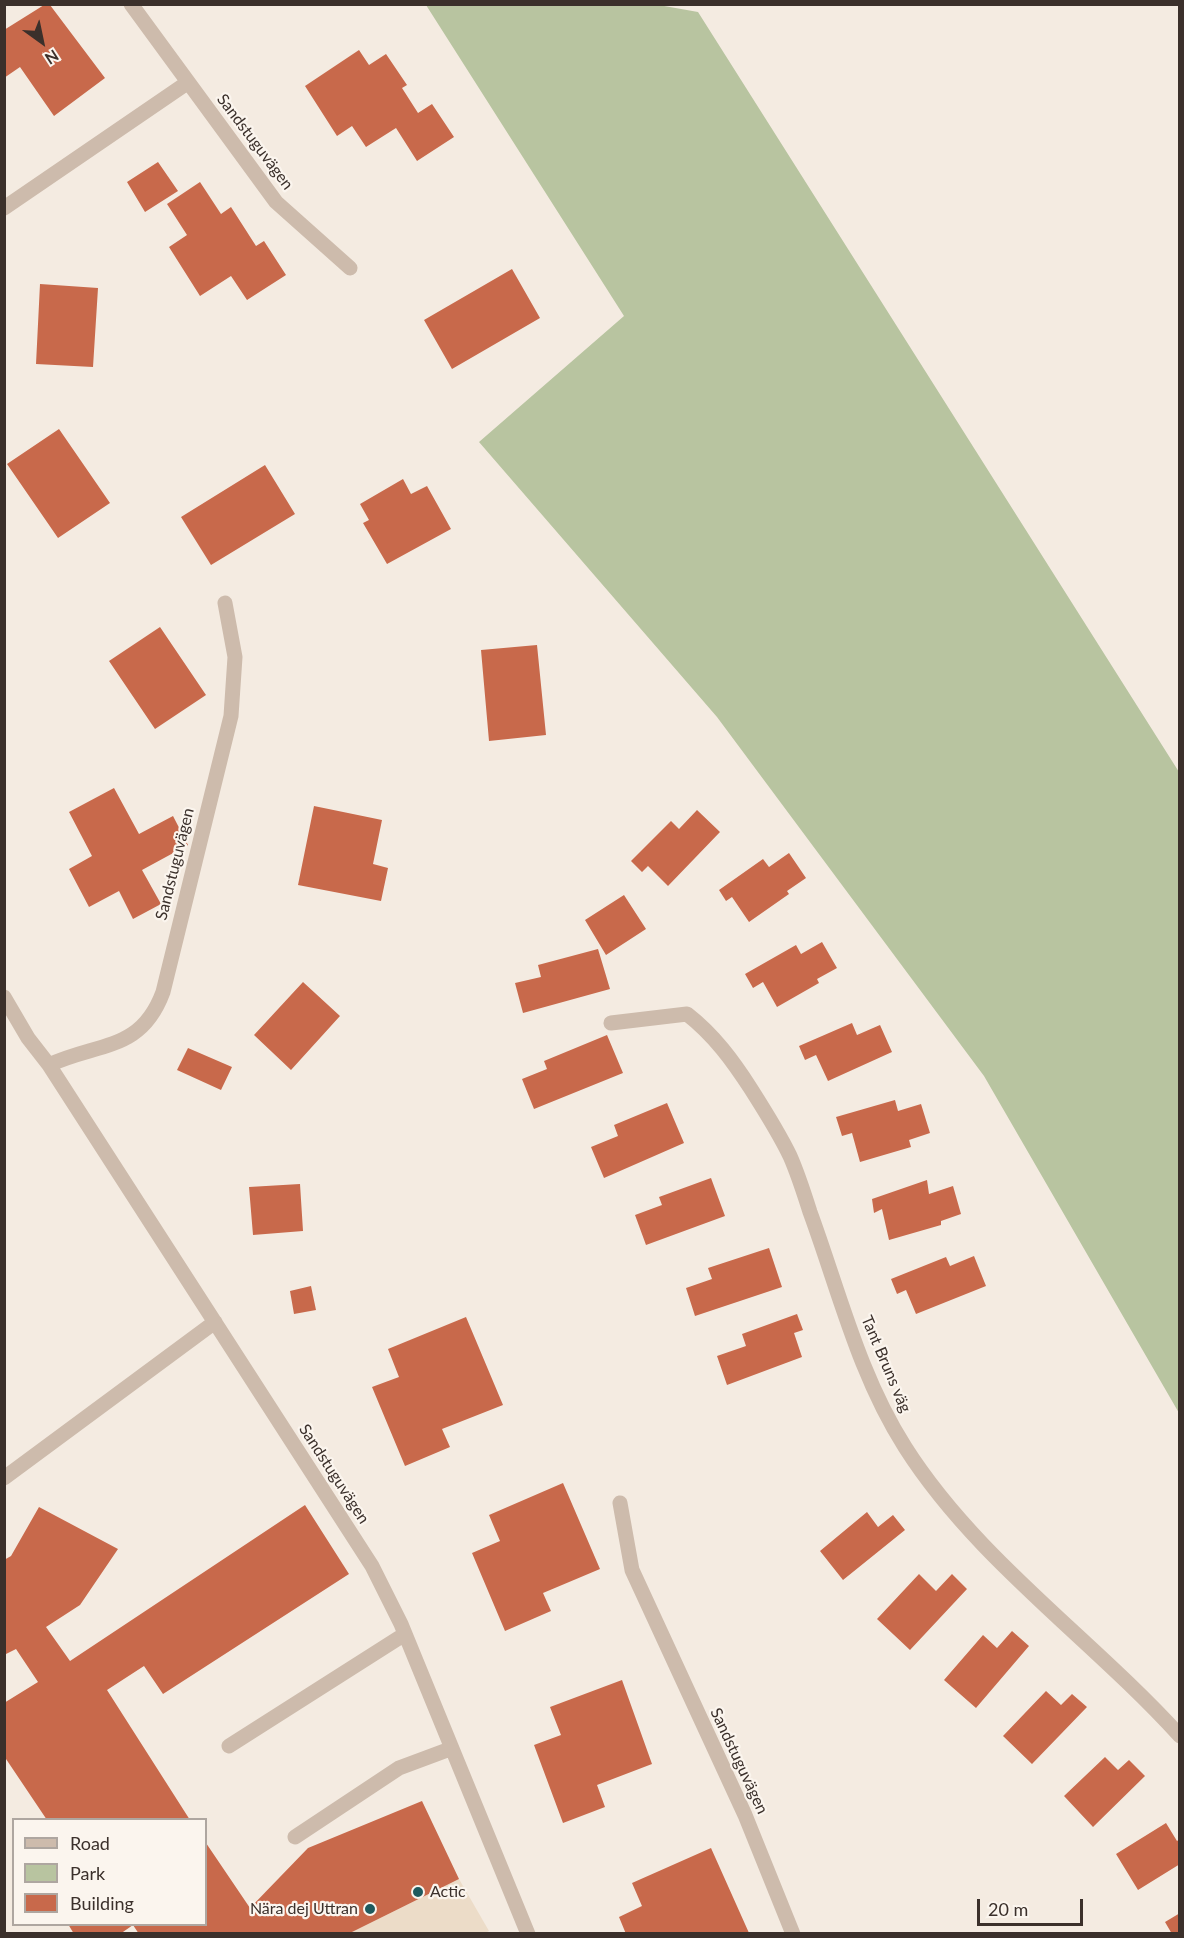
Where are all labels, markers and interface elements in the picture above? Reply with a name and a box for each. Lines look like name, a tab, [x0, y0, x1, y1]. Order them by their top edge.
north arrow	[12, 12, 72, 72]
text: N	[42, 46, 62, 69]
street label: Sandstuguvägen	[213, 90, 297, 194]
street label: Sandstuguvägen	[152, 806, 198, 922]
street label: Tant Bruns väg	[857, 1313, 915, 1415]
street label: Sandstuguvägen	[295, 1421, 373, 1527]
street label: Sandstuguvägen	[706, 1705, 772, 1817]
legend	[12, 1818, 207, 1926]
text: Road	[70, 1832, 110, 1854]
text: Park	[70, 1862, 105, 1884]
place label: Actic	[430, 1882, 466, 1902]
marker: Actic	[411, 1885, 425, 1899]
scale bar	[980, 1887, 1086, 1925]
text: Building	[70, 1892, 134, 1914]
text: 20 m	[988, 1898, 1028, 1920]
place label: Nära dej Uttran	[250, 1899, 358, 1919]
marker: Nära dej Uttran	[363, 1902, 377, 1916]

